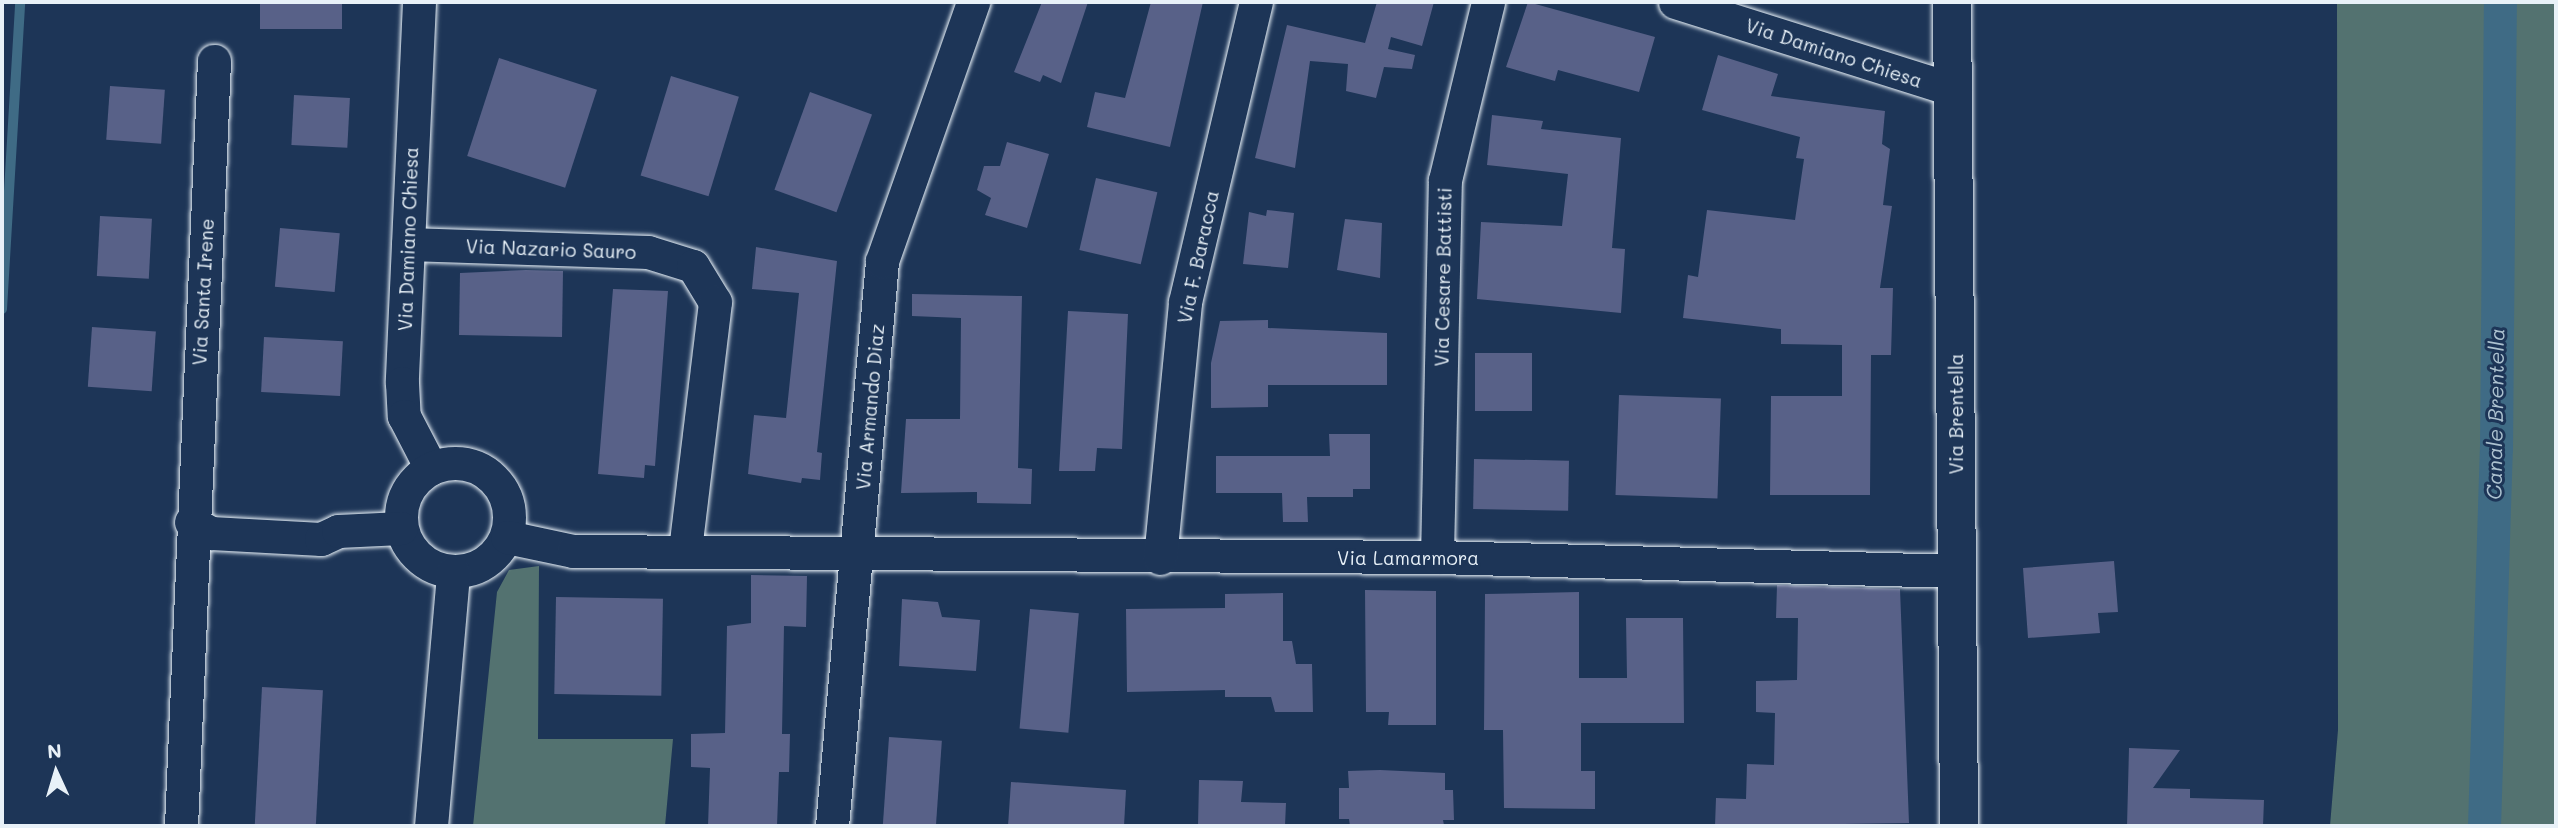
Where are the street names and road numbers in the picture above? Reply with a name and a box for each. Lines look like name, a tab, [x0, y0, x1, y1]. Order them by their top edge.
street label: Via Damiano Chiesa	[1743, 14, 1925, 92]
street label: Via Damiano Chiesa	[393, 146, 423, 332]
street label: Via Cesare Battisti	[1430, 187, 1456, 367]
street label: Via F. Baracca	[1173, 188, 1223, 326]
street label: Via Santa Irene	[188, 218, 218, 366]
street label: Via Nazario Sauro	[465, 235, 637, 263]
street label: Via Armando Diaz	[851, 323, 889, 491]
street label: Via Brentella	[1945, 353, 1967, 475]
street label: Via Lamarmora	[1337, 547, 1479, 569]

